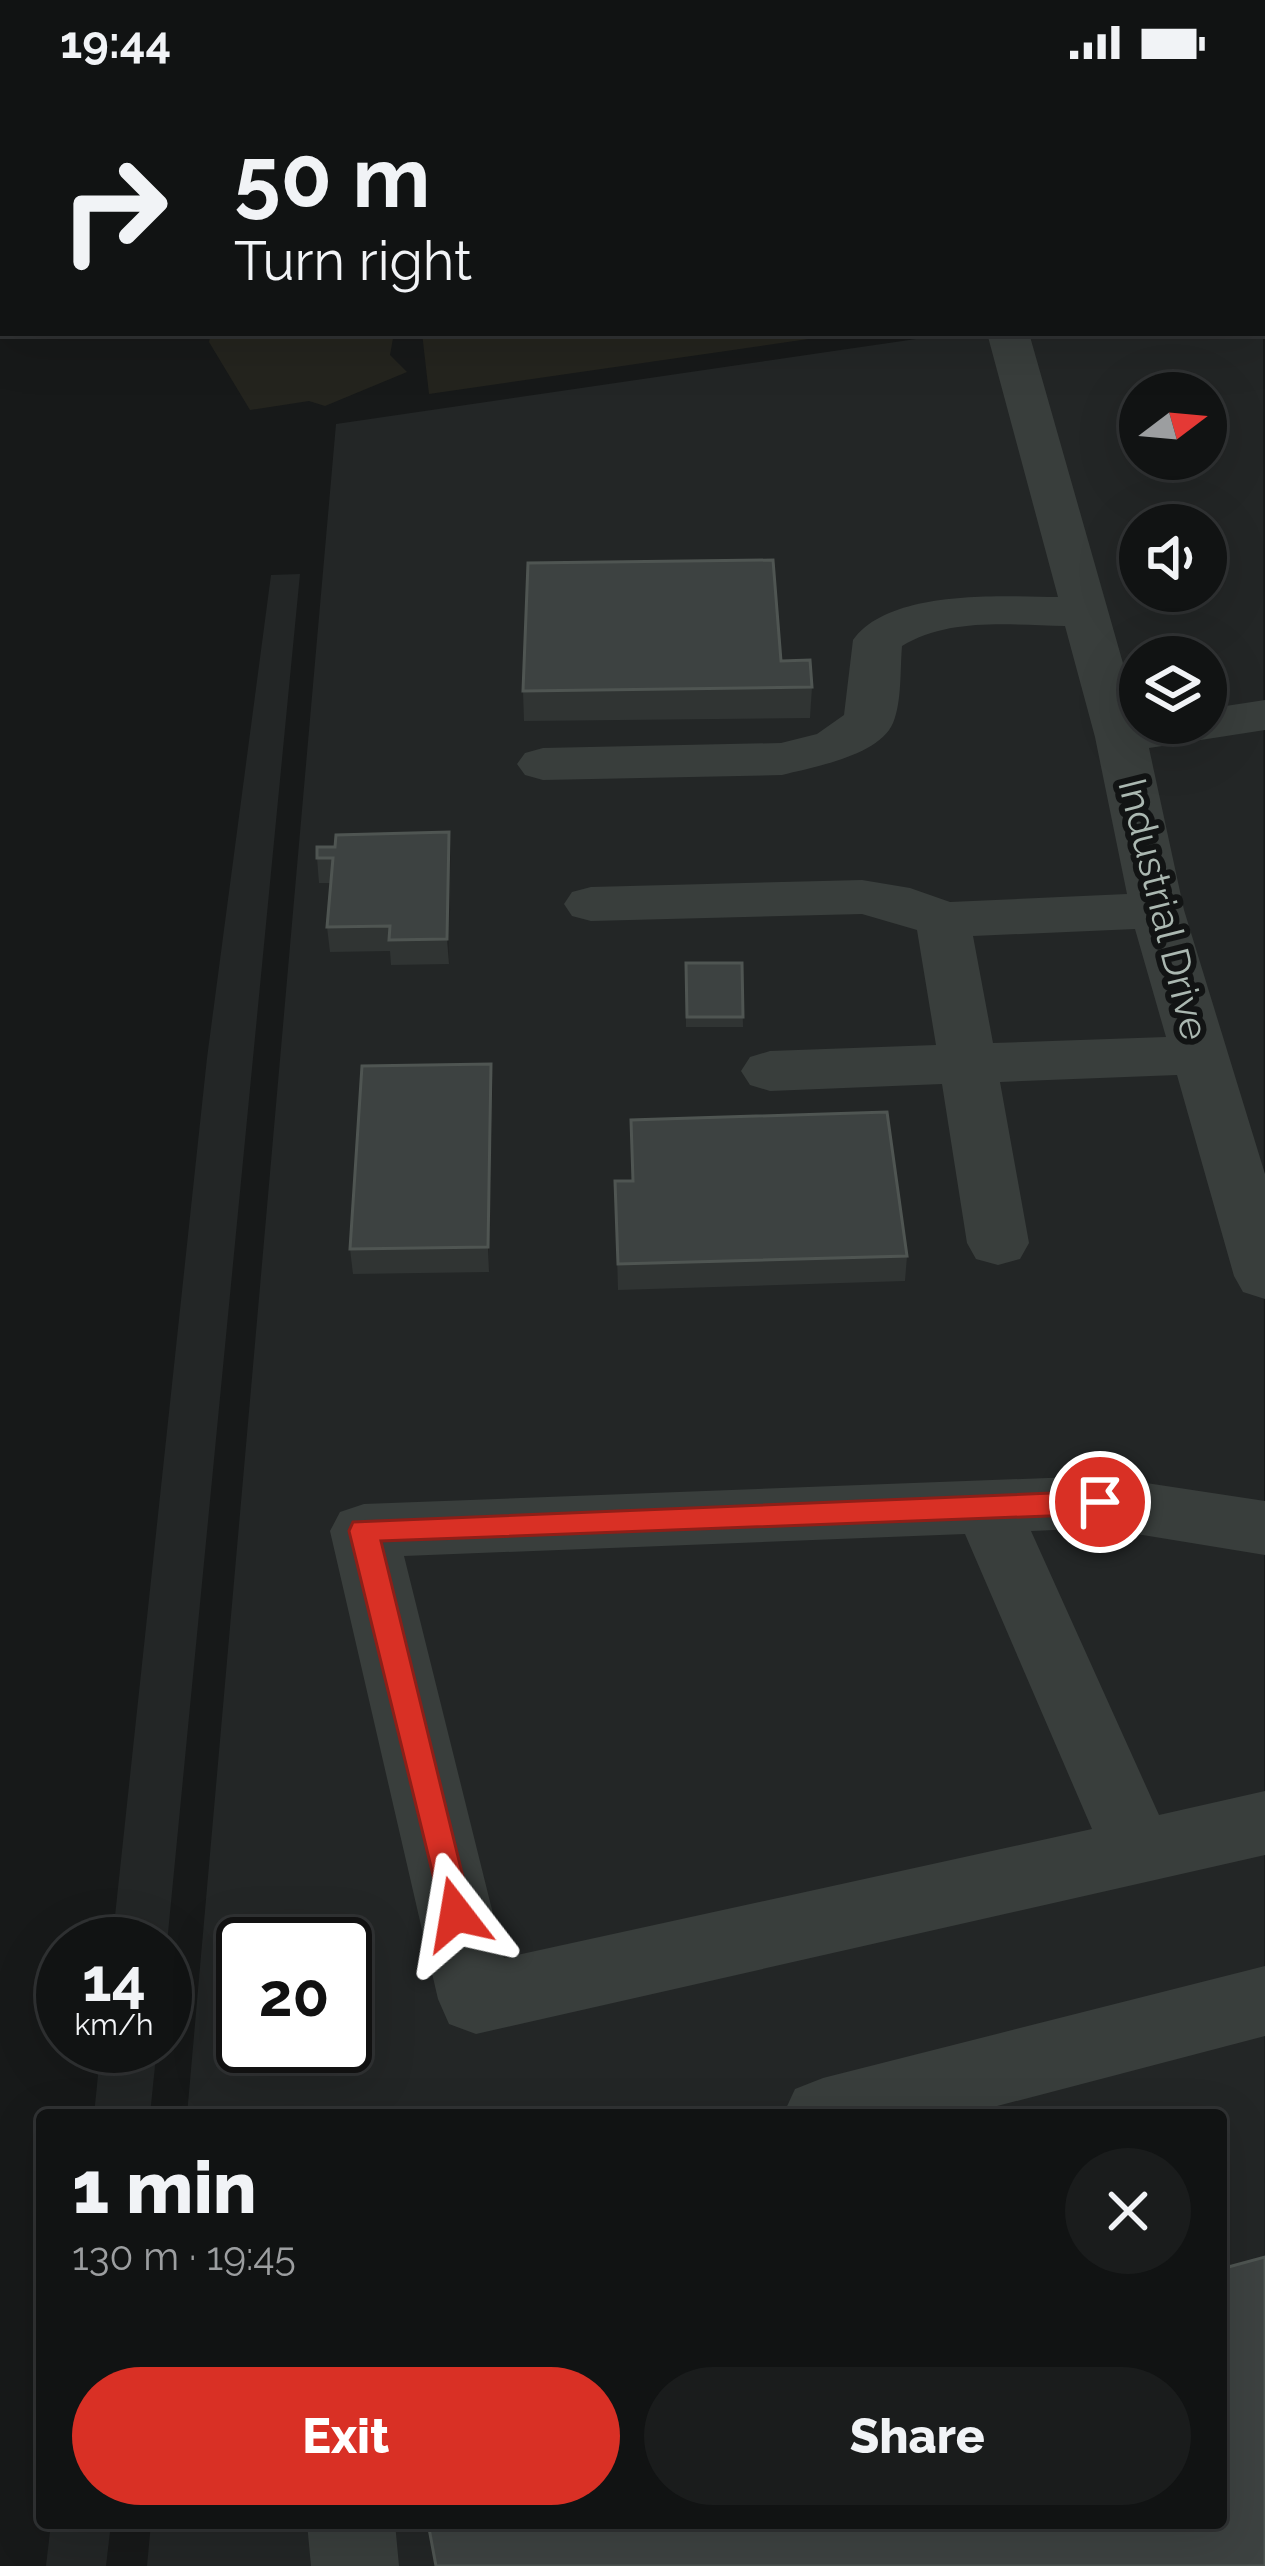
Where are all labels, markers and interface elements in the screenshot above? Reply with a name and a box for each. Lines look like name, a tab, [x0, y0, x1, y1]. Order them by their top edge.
text: 19:44	[60, 16, 171, 69]
text: 50 m	[234, 128, 430, 227]
icon: right	[36, 132, 192, 288]
text: Turn right	[234, 229, 472, 293]
north arrow	[1119, 372, 1227, 480]
map controls	[1119, 372, 1227, 744]
button: sound	[1119, 504, 1227, 612]
button: layers	[1119, 636, 1227, 744]
street label: Industrial Drive	[1109, 774, 1219, 1044]
pin	[1049, 1451, 1151, 1553]
icon: arrive	[1067, 1469, 1133, 1535]
position arrow	[393, 1851, 519, 1977]
speed limit sign: 20	[216, 1917, 372, 2073]
text: 14	[82, 1945, 146, 2015]
text: km/h	[74, 2007, 154, 2042]
text: 1 min	[72, 2145, 257, 2230]
button: close	[1065, 2148, 1191, 2274]
text: 130 m · 19:45	[72, 2233, 296, 2279]
button: Exit	[72, 2367, 620, 2505]
button: Share	[644, 2367, 1191, 2505]

